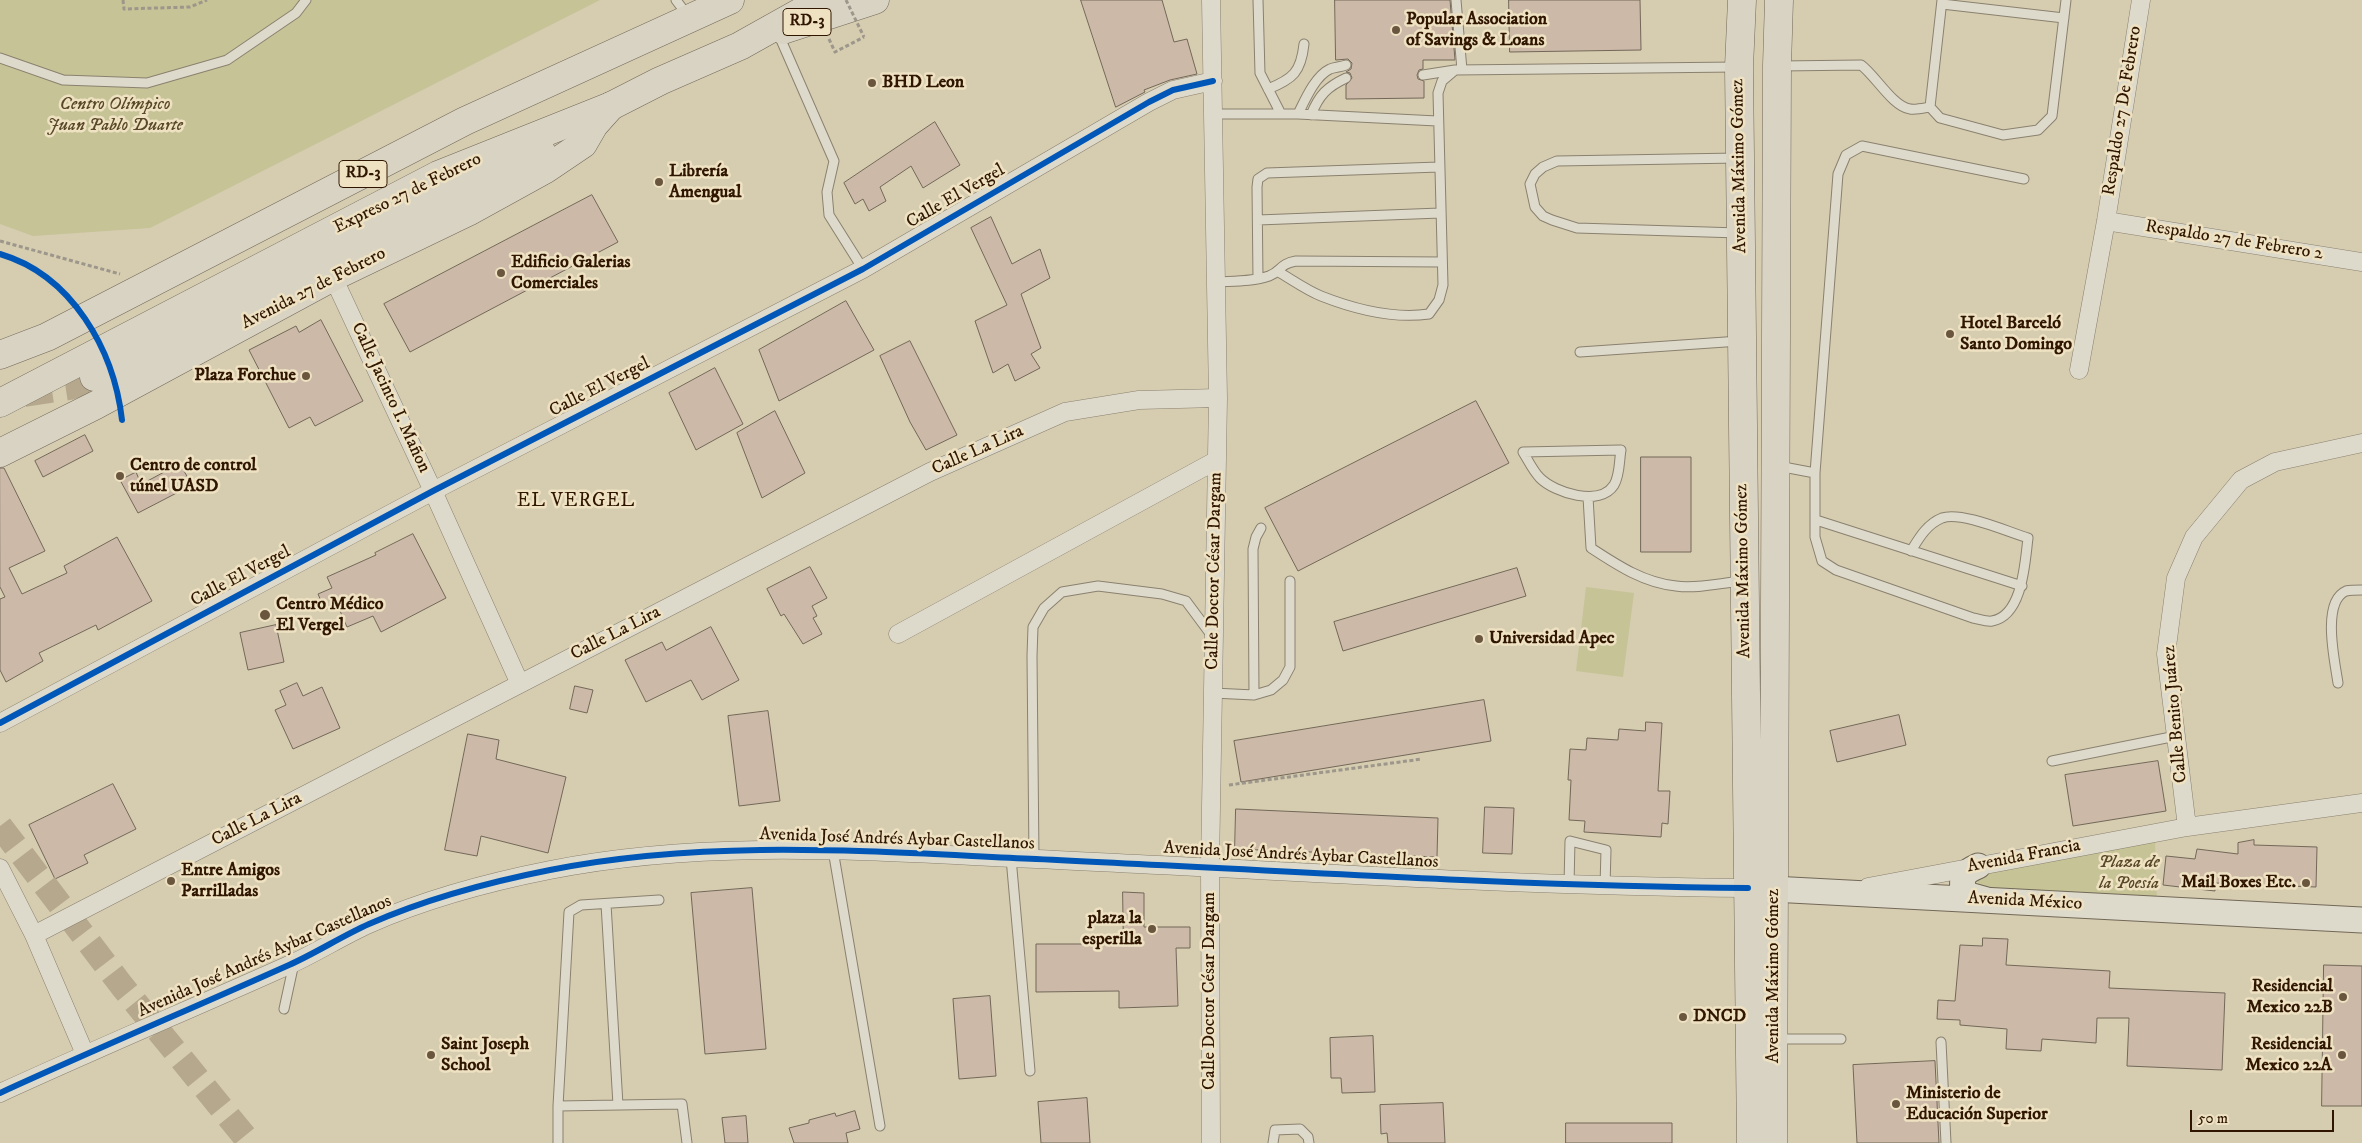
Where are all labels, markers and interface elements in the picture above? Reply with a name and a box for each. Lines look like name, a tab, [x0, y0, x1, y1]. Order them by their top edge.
road number: RD-3	[783, 8, 831, 36]
place label: Popular Association of Savings & Loans	[1406, 9, 1547, 52]
marker: Popular Association of Savings & Loans	[1390, 24, 1402, 36]
street label: Respaldo 27 De Febrero	[2099, 25, 2147, 197]
place label: BHD Leon	[882, 72, 964, 94]
marker: BHD Leon	[866, 77, 878, 89]
street label: Avenida Máximo Gómez	[1728, 78, 1752, 254]
park label: Centro Olímpico Juan Pablo Duarte	[47, 94, 183, 136]
street label: Expreso 27 de Febrero	[331, 149, 485, 239]
road number: RD-3	[339, 160, 387, 188]
street label: Calle El Vergel	[903, 160, 1009, 234]
place label: Librería Amengual	[669, 161, 741, 203]
marker: Librería Amengual	[653, 176, 665, 188]
street label: Respaldo 27 de Febrero 2	[2144, 216, 2324, 266]
street label: Avenida 27 de Febrero	[238, 243, 390, 335]
place label: Edificio Galerias Comerciales	[511, 252, 631, 294]
marker: Edificio Galerias Comerciales	[495, 267, 507, 279]
place label: Hotel Barceló Santo Domingo	[1960, 313, 2072, 356]
street label: Calle Jacinto I. Mañon	[346, 319, 434, 477]
marker: Hotel Barceló Santo Domingo	[1944, 328, 1956, 340]
street label: Calle El Vergel	[546, 353, 654, 423]
place label: Plaza Forchue	[194, 365, 296, 387]
marker: Plaza Forchue	[300, 370, 312, 382]
street label: Calle La Lira	[929, 421, 1027, 481]
place label: Centro de control túnel UASD	[130, 455, 256, 498]
marker: Centro de control túnel UASD	[114, 470, 126, 482]
street label: Calle Doctor César Dargam	[1202, 472, 1228, 670]
street label: Avenida Máximo Gómez	[1732, 483, 1756, 659]
district label: EL VERGEL	[516, 491, 636, 513]
street label: Calle El Vergel	[187, 542, 295, 612]
place label: Centro Médico El Vergel	[276, 594, 384, 636]
street label: Calle La Lira	[567, 602, 665, 666]
marker: Centro Médico El Vergel	[258, 608, 272, 622]
place label: Universidad Apec	[1489, 628, 1614, 650]
marker: Universidad Apec	[1473, 633, 1485, 645]
street label: Calle Benito Juárez	[2159, 644, 2193, 784]
street label: Calle La Lira	[208, 788, 306, 852]
street label: Avenida José Andrés Aybar Castellanos	[759, 824, 1035, 856]
street label: Avenida Francia	[1966, 835, 2082, 879]
street label: Avenida José Andrés Aybar Castellanos	[1163, 838, 1439, 874]
park label: Plaza de la Poesía	[2098, 852, 2160, 894]
place label: Entre Amigos Parrilladas	[181, 860, 280, 902]
place label: Mail Boxes Etc.	[2181, 872, 2296, 894]
marker: Entre Amigos Parrilladas	[165, 875, 177, 887]
marker: Mail Boxes Etc.	[2300, 877, 2312, 889]
street label: Avenida México	[1967, 888, 2083, 916]
street label: Avenida Máximo Gómez	[1763, 889, 1785, 1063]
street label: Avenida José Andrés Aybar Castellanos	[135, 891, 395, 1023]
street label: Calle Doctor César Dargam	[1199, 892, 1221, 1090]
place label: plaza la esperilla	[1082, 908, 1142, 951]
marker: plaza la esperilla	[1146, 923, 1158, 935]
place label: Residencial Mexico 22B	[2246, 976, 2333, 1019]
marker: Residencial Mexico 22B	[2337, 991, 2349, 1003]
place label: DNCD	[1693, 1006, 1746, 1028]
marker: DNCD	[1677, 1011, 1689, 1023]
place label: Saint Joseph School	[441, 1034, 529, 1076]
place label: Residencial Mexico 22A	[2245, 1034, 2332, 1076]
marker: Saint Joseph School	[425, 1049, 437, 1061]
marker: Residencial Mexico 22A	[2336, 1049, 2348, 1061]
place label: Ministerio de Educación Superior	[1906, 1083, 2048, 1126]
marker: Ministerio de Educación Superior	[1890, 1098, 1902, 1110]
scale bar	[2192, 1100, 2336, 1132]
text: 50 m	[2198, 1109, 2228, 1128]

